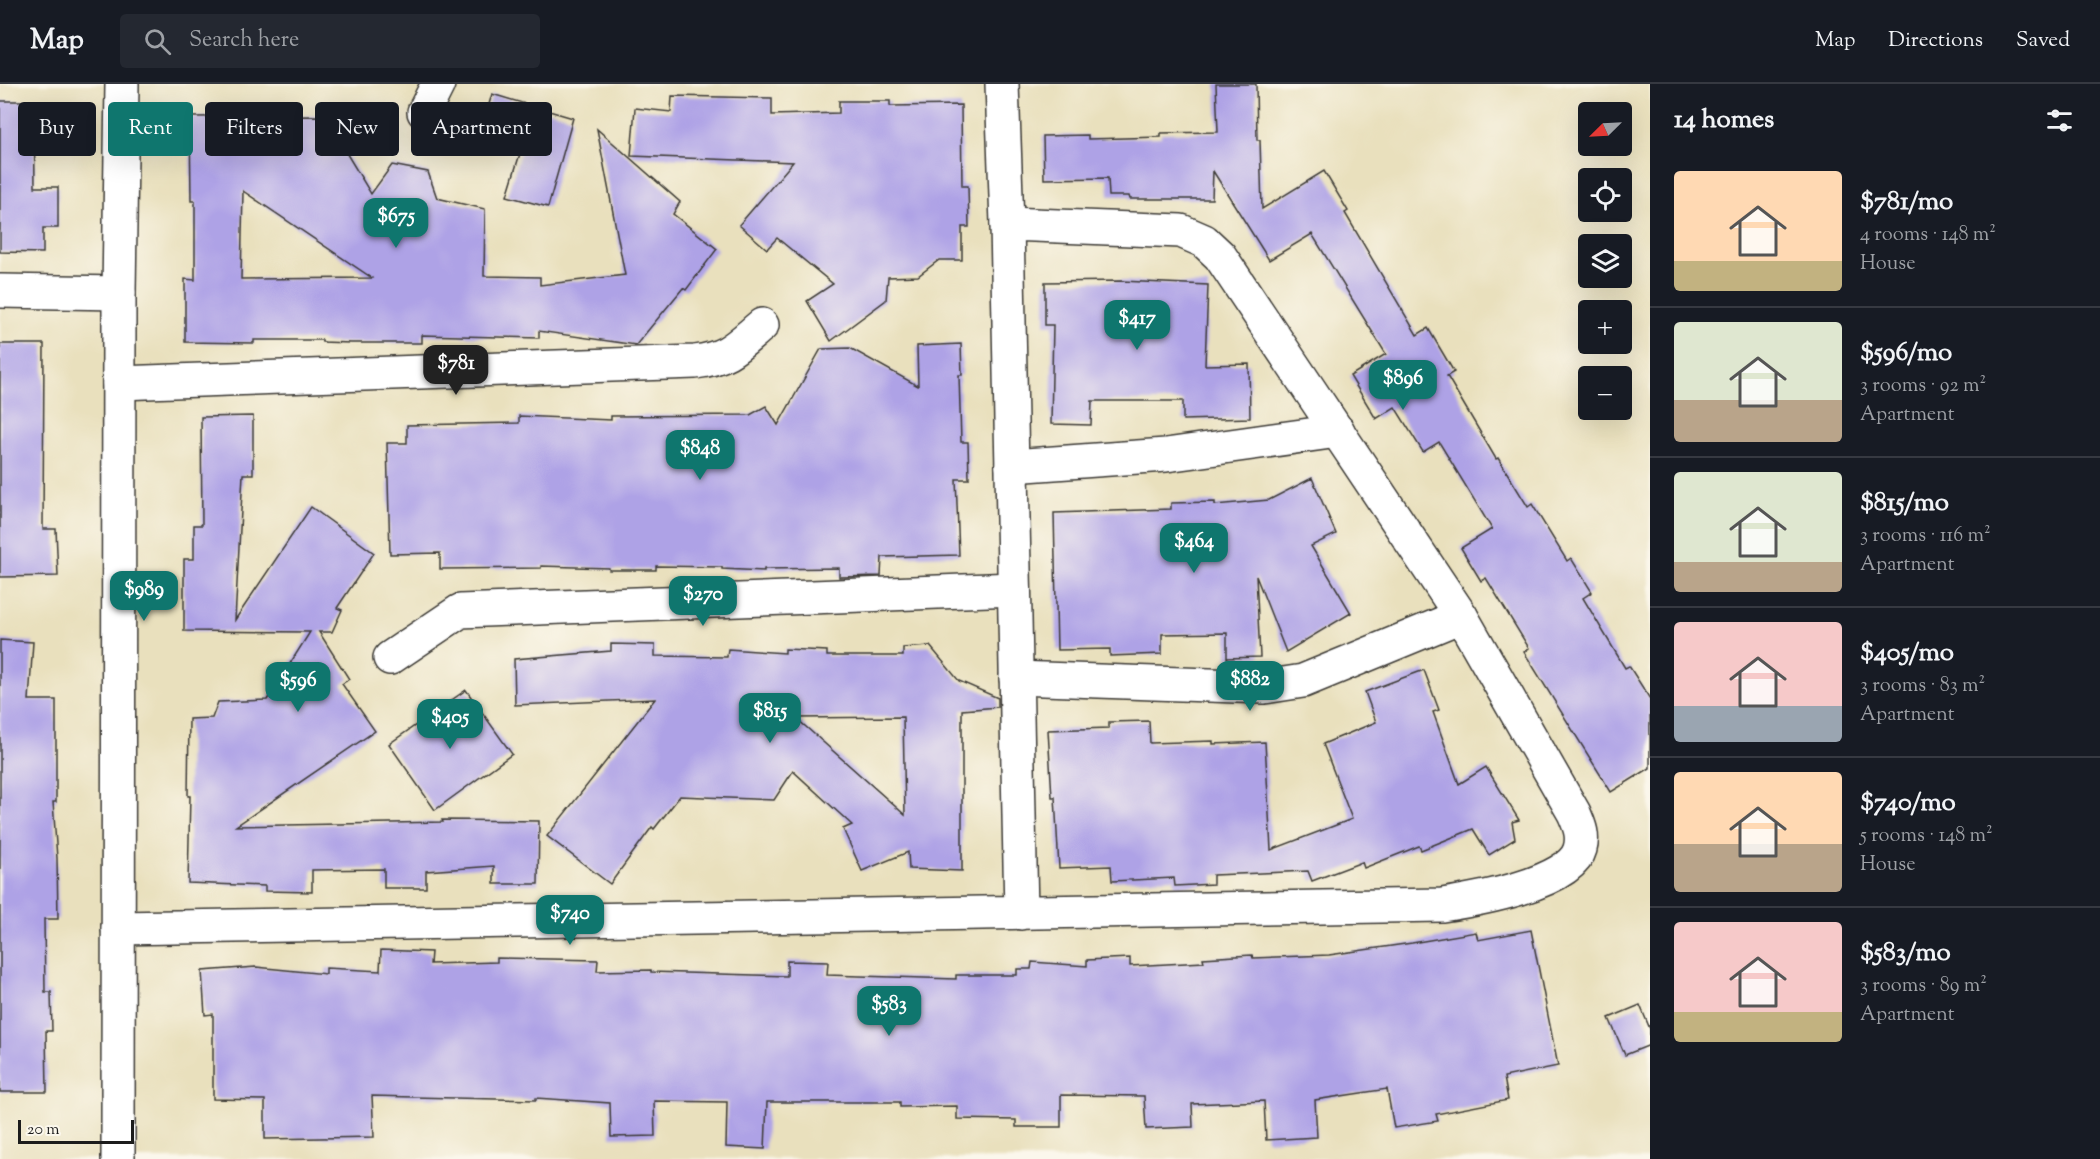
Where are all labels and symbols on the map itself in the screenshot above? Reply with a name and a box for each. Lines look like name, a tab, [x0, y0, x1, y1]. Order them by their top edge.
north arrow	[1578, 102, 1632, 156]
pin: $675	[360, 198, 432, 249]
pin: $417	[1101, 300, 1173, 351]
pin: $781	[420, 345, 492, 396]
pin: $896	[1367, 360, 1439, 411]
pin: $848	[664, 430, 736, 481]
pin: $464	[1158, 523, 1230, 574]
pin: $989	[108, 571, 180, 622]
pin: $270	[667, 576, 739, 627]
pin: $882	[1214, 661, 1286, 712]
pin: $596	[262, 662, 334, 713]
pin: $815	[734, 693, 806, 744]
pin: $405	[414, 699, 486, 750]
pin: $740	[534, 895, 606, 946]
pin: $583	[853, 986, 925, 1037]
scale bar	[18, 1117, 134, 1144]

